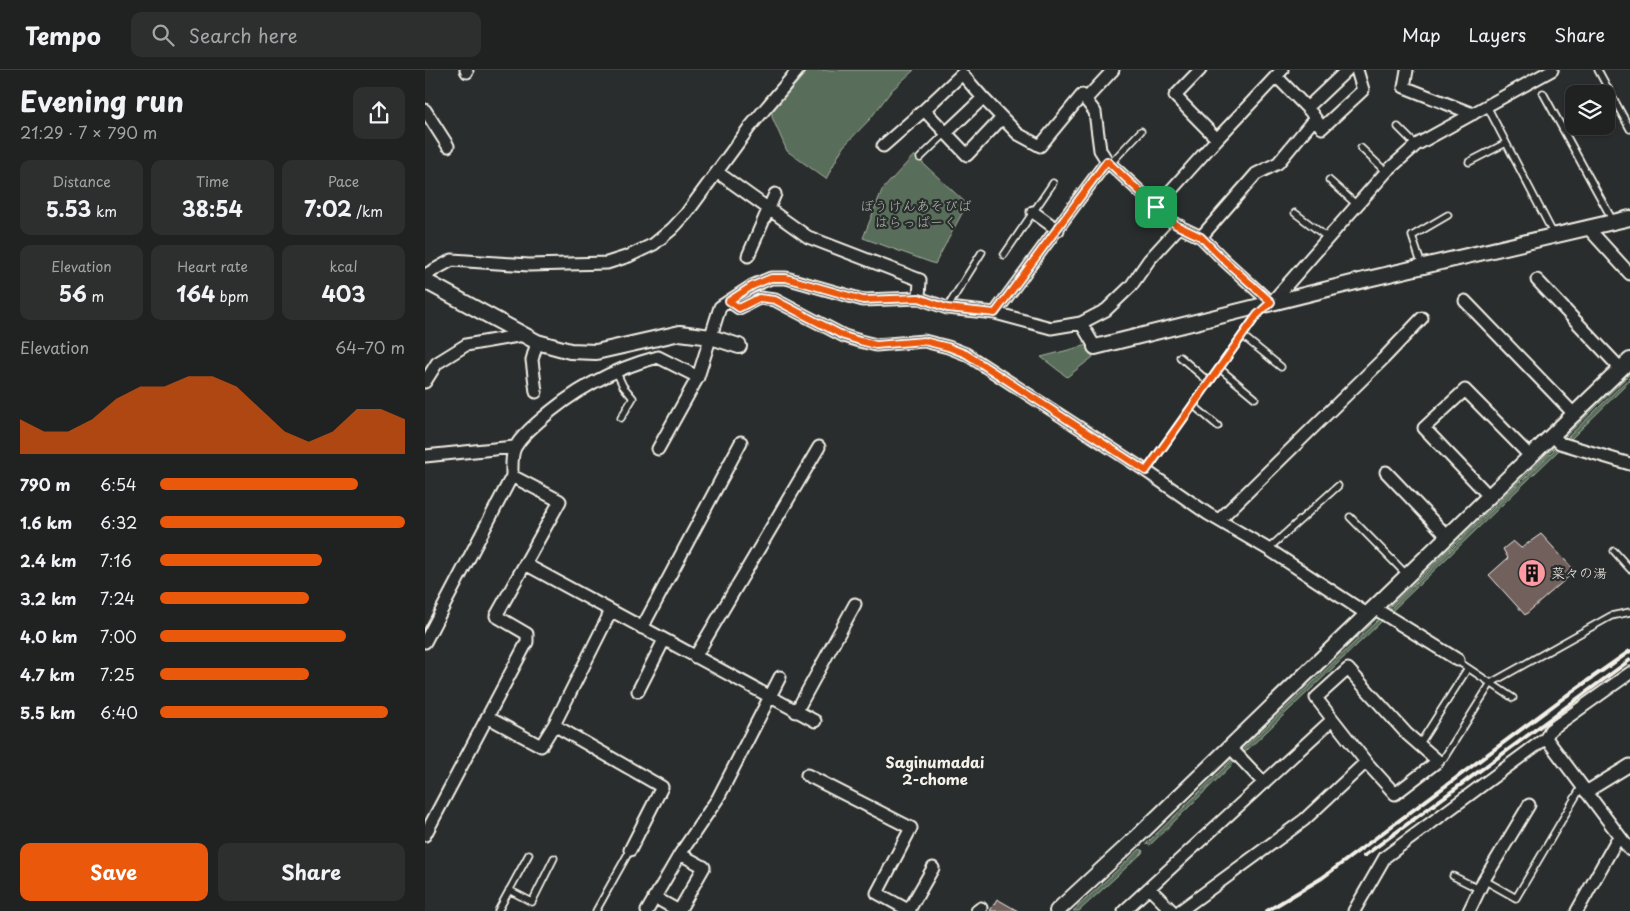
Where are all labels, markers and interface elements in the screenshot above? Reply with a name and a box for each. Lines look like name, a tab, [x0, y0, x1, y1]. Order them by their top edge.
search box	[131, 12, 481, 57]
text: Tempo	[25, 17, 101, 53]
icon: search	[149, 21, 177, 49]
text: Search here	[189, 21, 297, 49]
text: Map	[1402, 21, 1441, 48]
text: Layers	[1469, 21, 1526, 48]
text: Share	[1554, 21, 1605, 48]
text: Evening run	[20, 79, 184, 122]
map controls	[1565, 85, 1615, 135]
button: layers	[1565, 85, 1615, 135]
button: share	[353, 87, 405, 139]
text: 21:29 · 7 × 790 m	[20, 120, 157, 144]
text: Distance	[52, 171, 111, 192]
text: Time	[196, 171, 229, 192]
text: Pace	[328, 171, 359, 192]
pin	[1135, 186, 1177, 228]
text: 5.53	[46, 192, 91, 224]
text: 38:54	[182, 192, 243, 224]
text: 7:02	[304, 192, 352, 224]
icon: arrive	[1142, 193, 1170, 221]
park label: ぼうけんあそびば はらっぱーく	[860, 195, 972, 232]
text: km	[91, 201, 117, 222]
text: /km	[352, 201, 383, 222]
text: Elevation	[51, 256, 112, 277]
text: Heart rate	[177, 256, 248, 277]
text: kcal	[330, 256, 357, 277]
text: 56	[59, 277, 87, 309]
text: 164	[176, 277, 215, 309]
text: 403	[322, 277, 365, 309]
text: m	[87, 286, 104, 307]
text: bpm	[215, 286, 249, 307]
text: Elevation	[20, 335, 89, 359]
text: 64–70 m	[335, 335, 405, 359]
text: 790 m	[20, 472, 70, 496]
text: 6:54	[100, 472, 137, 496]
text: 1.6 km	[20, 510, 72, 534]
text: 6:32	[100, 510, 137, 534]
text: 2.4 km	[20, 548, 76, 572]
text: 7:16	[100, 548, 132, 572]
building icon: 菜々の湯	[1517, 558, 1547, 588]
place label: 菜々の湯	[1551, 562, 1607, 583]
text: 3.2 km	[20, 586, 77, 610]
text: 7:24	[100, 586, 135, 610]
text: 4.0 km	[20, 624, 77, 648]
text: 7:00	[100, 624, 137, 648]
text: 4.7 km	[20, 662, 75, 686]
text: 7:25	[100, 662, 135, 686]
text: 5.5 km	[20, 700, 75, 724]
text: 6:40	[100, 700, 138, 724]
district label: Saginumadai 2-chome	[886, 750, 984, 790]
button: Save	[20, 843, 208, 901]
button: Share	[218, 843, 405, 901]

